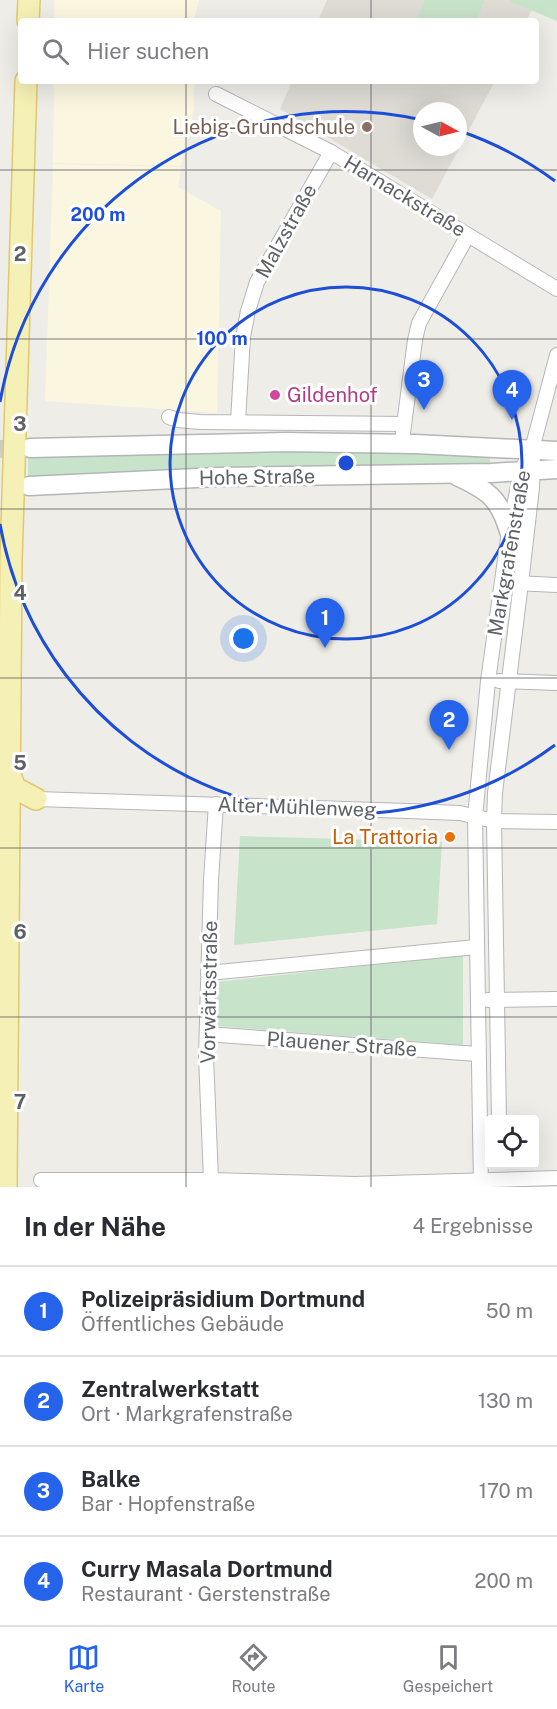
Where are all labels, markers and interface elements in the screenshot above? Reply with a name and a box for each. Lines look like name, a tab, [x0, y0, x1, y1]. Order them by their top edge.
search box	[18, 18, 539, 84]
icon: search	[39, 35, 72, 68]
text: Hier suchen	[87, 38, 209, 64]
north arrow	[413, 102, 467, 156]
place label: Liebig-Grundschule	[172, 115, 355, 139]
marker: Liebig-Grundschule	[360, 120, 374, 134]
street label: Harnackstraße	[340, 150, 470, 242]
street label: Malzstraße	[250, 180, 322, 282]
text: 200 m	[71, 204, 125, 225]
text: 2	[14, 242, 26, 266]
text: 100 m	[196, 328, 248, 349]
pin: 3	[404, 360, 444, 410]
pin: 4	[492, 370, 532, 420]
place label: Gildenhof	[287, 383, 378, 407]
marker: Gildenhof	[268, 388, 282, 402]
text: 3	[13, 412, 27, 436]
centre of rings	[336, 453, 356, 473]
street label: Hohe Straße	[199, 464, 315, 490]
street label: Markgrafenstraße	[483, 468, 535, 638]
text: 4	[13, 581, 27, 605]
pin: 1	[306, 598, 344, 648]
your location	[229, 624, 258, 653]
pin: 2	[430, 700, 468, 750]
text: 5	[13, 751, 27, 775]
street label: Alter Mühlenweg	[217, 792, 377, 822]
place label: La Trattoria	[332, 825, 438, 849]
marker: La Trattoria	[443, 830, 457, 844]
text: 6	[13, 920, 27, 944]
street label: Vorwärtsstraße	[196, 920, 222, 1064]
street label: Plauener Straße	[266, 1027, 418, 1061]
text: 7	[14, 1090, 26, 1114]
map controls	[485, 1115, 539, 1169]
button: locate	[485, 1115, 539, 1169]
text: In der Nähe	[24, 1211, 166, 1242]
text: 4 Ergebnisse	[413, 1214, 533, 1238]
text: Polizeipräsidium Dortmund	[81, 1286, 365, 1312]
text: 1	[39, 1299, 48, 1323]
text: 50 m	[486, 1299, 533, 1323]
text: Öffentliches Gebäude	[81, 1312, 284, 1336]
text: Zentralwerkstatt	[81, 1376, 259, 1402]
text: 2	[37, 1389, 50, 1413]
text: 130 m	[478, 1389, 533, 1413]
text: Ort · Markgrafenstraße	[81, 1402, 293, 1426]
text: Balke	[81, 1466, 141, 1492]
text: 3	[37, 1479, 50, 1503]
text: 170 m	[479, 1479, 533, 1503]
text: Bar · Hopfenstraße	[81, 1492, 255, 1516]
text: Curry Masala Dortmund	[81, 1556, 333, 1582]
text: 4	[37, 1569, 50, 1593]
text: 200 m	[475, 1569, 533, 1593]
text: Restaurant · Gerstenstraße	[81, 1582, 331, 1606]
tab: Karte	[64, 1641, 104, 1696]
tab: Route	[232, 1641, 276, 1696]
tab: Gespeichert	[403, 1641, 493, 1696]

